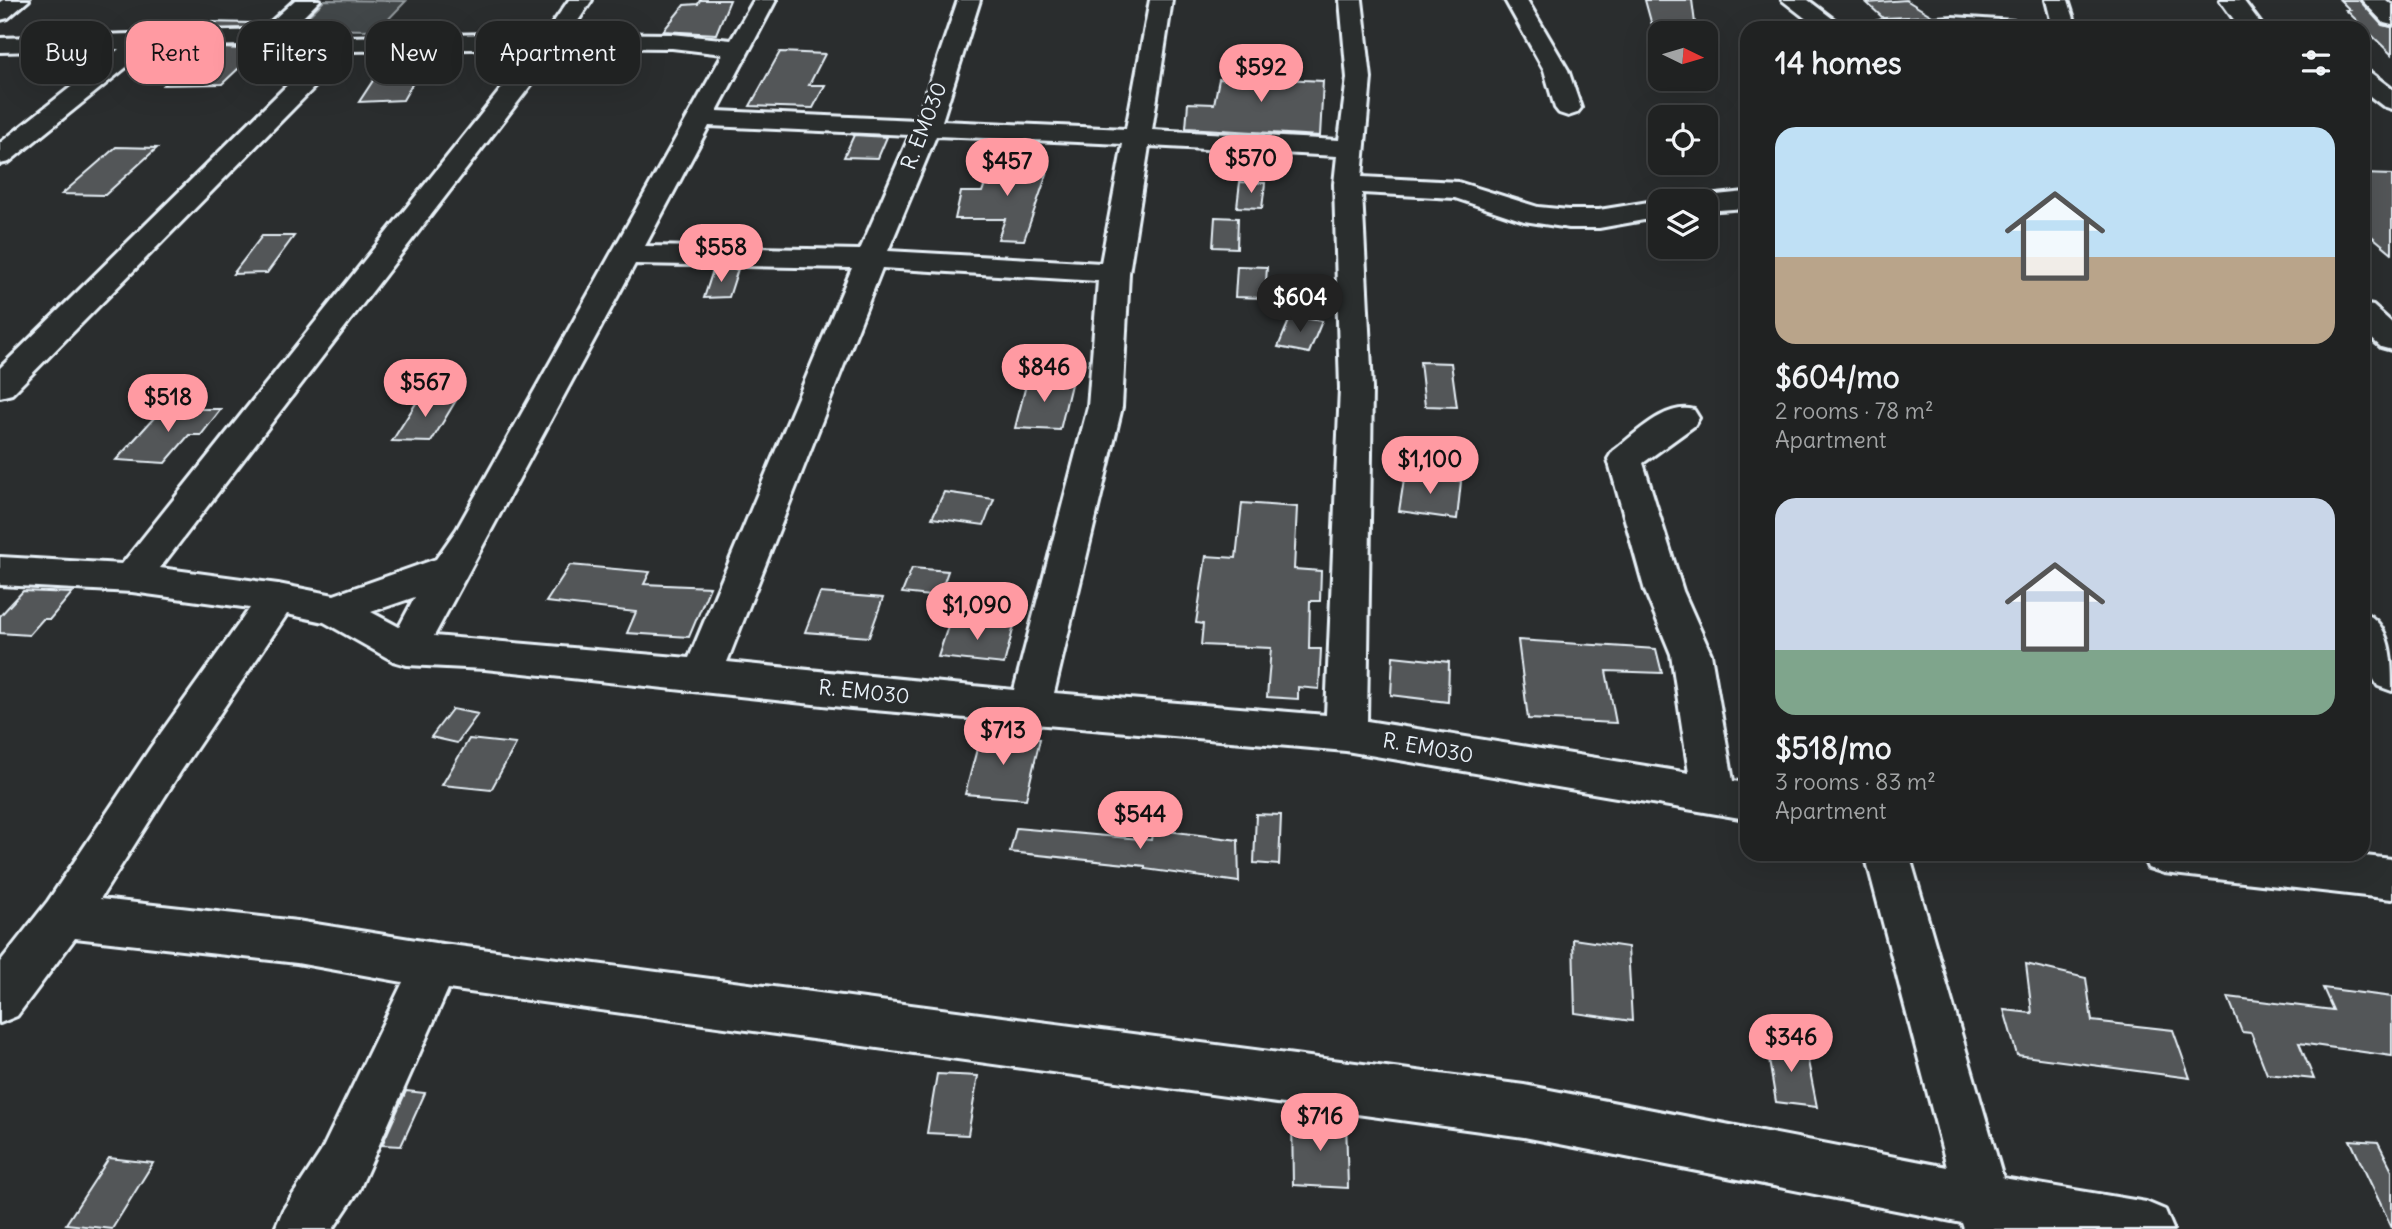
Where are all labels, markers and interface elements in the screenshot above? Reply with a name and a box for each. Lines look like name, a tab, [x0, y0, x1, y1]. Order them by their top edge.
chip: Buy	[21, 21, 112, 84]
chip: Rent	[126, 21, 224, 84]
chip: Filters	[238, 21, 352, 84]
chip: New	[366, 21, 462, 84]
chip: Apartment	[476, 21, 640, 84]
north arrow	[1648, 21, 1718, 91]
map controls	[1648, 21, 1718, 259]
pin: $592	[1220, 44, 1302, 104]
text: 14 homes	[1775, 44, 1902, 82]
icon: filters	[2297, 44, 2335, 82]
text: $592	[1235, 52, 1287, 81]
street label: R. EM030	[895, 78, 953, 173]
button: locate	[1648, 105, 1718, 175]
pin: $570	[1210, 136, 1292, 195]
pin: $457	[966, 138, 1048, 198]
text: $570	[1225, 143, 1277, 172]
text: $457	[982, 146, 1032, 175]
icon: home	[1992, 173, 2118, 299]
button: layers	[1648, 189, 1718, 259]
pin: $558	[680, 224, 762, 284]
text: $558	[695, 232, 747, 261]
pin: $604	[1259, 274, 1341, 334]
text: $604	[1273, 282, 1327, 311]
pin: $846	[1003, 344, 1085, 404]
text: $846	[1018, 352, 1070, 381]
text: $604/mo	[1775, 358, 1900, 396]
pin: $567	[384, 360, 466, 419]
text: $567	[400, 367, 450, 396]
pin: $518	[127, 374, 209, 434]
text: $518	[144, 382, 192, 411]
text: 2 rooms · 78 m²	[1775, 396, 1934, 425]
text: Apartment	[1775, 425, 1887, 454]
pin: $1,100	[1373, 436, 1487, 496]
text: $1,100	[1398, 444, 1462, 473]
icon: home	[1992, 544, 2118, 670]
pin: $1,090	[920, 582, 1034, 642]
text: $1,090	[942, 590, 1012, 619]
street label: R. EM030	[817, 673, 911, 710]
pin: $713	[962, 708, 1044, 767]
text: $713	[980, 715, 1026, 744]
street label: R. EM030	[1381, 726, 1476, 769]
text: $518/mo	[1775, 729, 1892, 767]
text: 3 rooms · 83 m²	[1775, 767, 1936, 796]
pin: $544	[1099, 792, 1181, 851]
text: Apartment	[1775, 796, 1887, 825]
text: $544	[1114, 799, 1166, 828]
pin: $346	[1750, 1014, 1832, 1074]
text: $346	[1765, 1022, 1817, 1051]
pin: $716	[1279, 1094, 1361, 1153]
text: $716	[1297, 1101, 1343, 1130]

